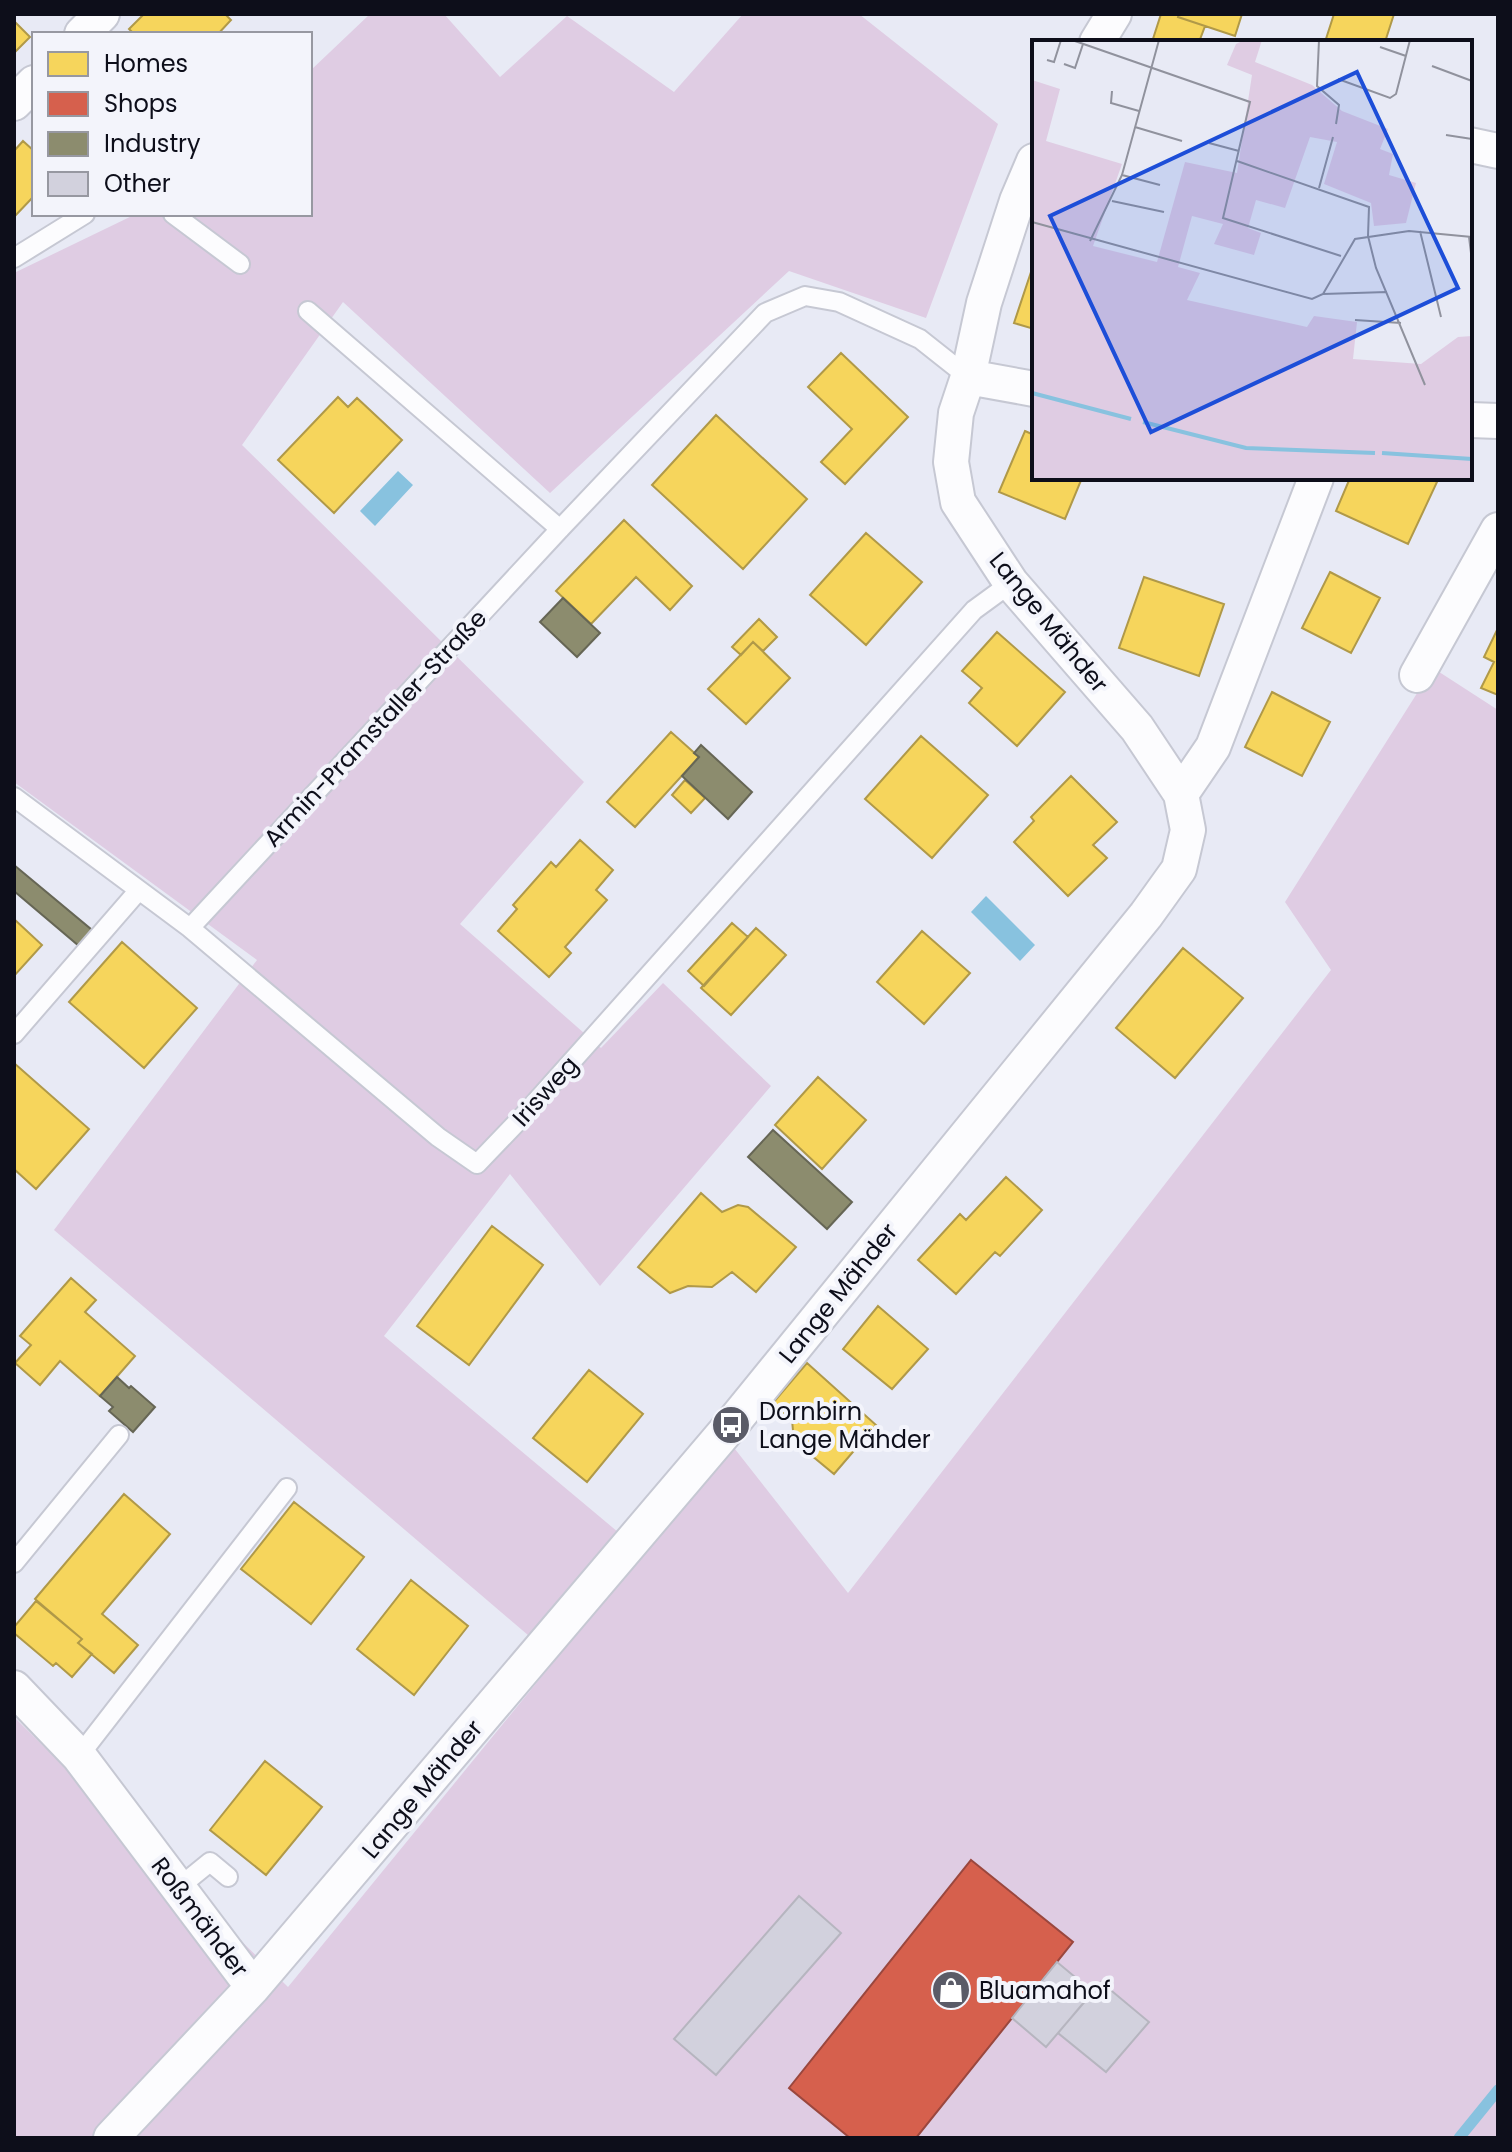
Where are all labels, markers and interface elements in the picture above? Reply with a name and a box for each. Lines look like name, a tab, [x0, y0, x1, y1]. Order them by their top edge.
legend	[32, 32, 312, 216]
inset map	[1032, 40, 1472, 480]
text: Homes	[104, 47, 188, 80]
text: Shops	[104, 87, 178, 120]
text: Industry	[104, 127, 201, 160]
text: Other	[104, 167, 171, 200]
street label: Lange Mähder	[982, 545, 1116, 699]
street label: Armin-Pramstaller-Straße	[256, 602, 494, 854]
street label: Irisweg	[505, 1049, 585, 1133]
street label: Lange Mähder	[771, 1216, 905, 1370]
place label: Dornbirn Lange Mähder	[759, 1395, 931, 1456]
bus stop icon: Dornbirn Lange Mähder	[710, 1404, 752, 1446]
street label: Lange Mähder	[354, 1713, 490, 1865]
street label: Roßmähder	[144, 1850, 256, 1984]
shop icon: Bluamahof	[930, 1969, 972, 2011]
place label: Bluamahof	[979, 1974, 1111, 2007]

